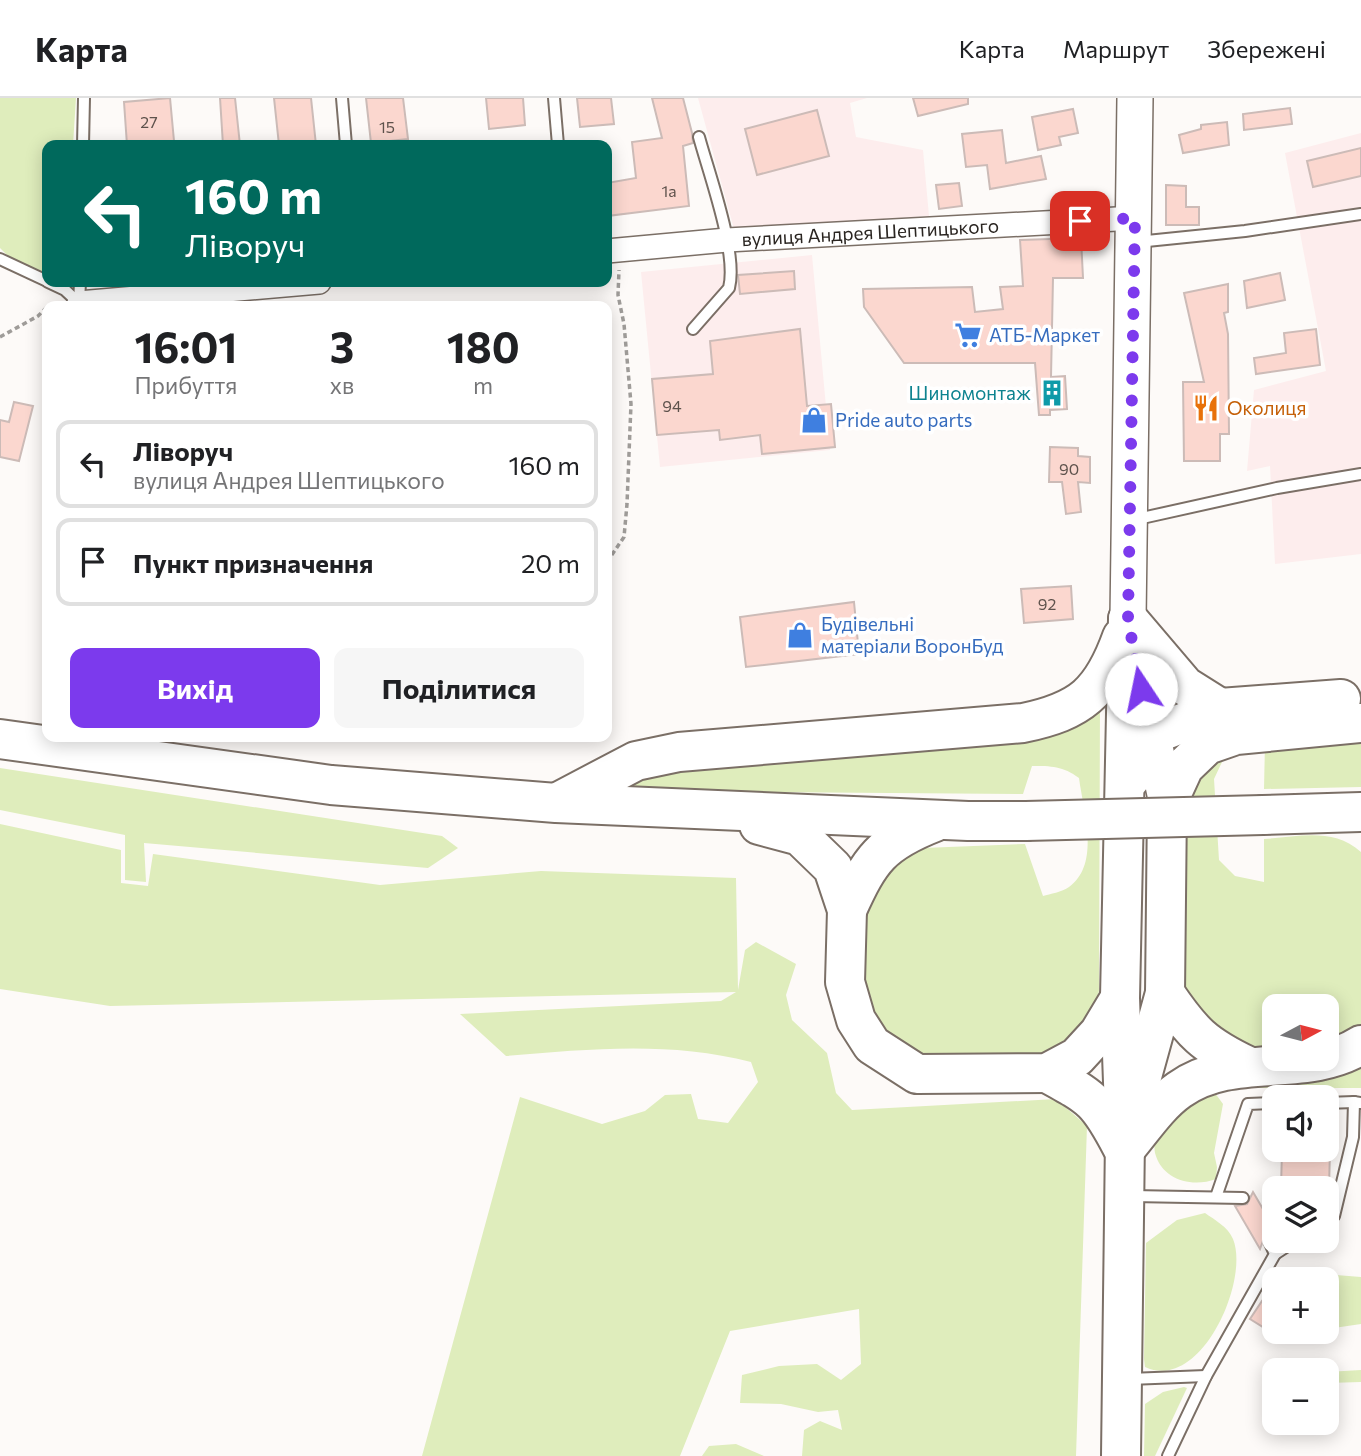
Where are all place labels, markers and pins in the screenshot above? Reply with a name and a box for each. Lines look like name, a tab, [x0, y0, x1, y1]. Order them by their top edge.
pin	[1050, 191, 1110, 251]
supermarket icon: ATБ-Маркет	[953, 320, 983, 350]
place label: ATБ-Маркет	[989, 323, 1100, 346]
building icon: Шиномонтаж	[1037, 378, 1067, 408]
place label: Шиномонтаж	[909, 381, 1031, 404]
restaurant icon: Околиця	[1191, 393, 1221, 423]
place label: Околиця	[1227, 396, 1306, 419]
shop icon: Pride auto parts	[799, 405, 829, 435]
place label: Pride auto parts	[835, 408, 972, 431]
place label: Будівельні матеріали ВоронБуд	[821, 612, 1003, 657]
shop icon: Будівельні матеріали ВоронБуд	[785, 620, 815, 650]

